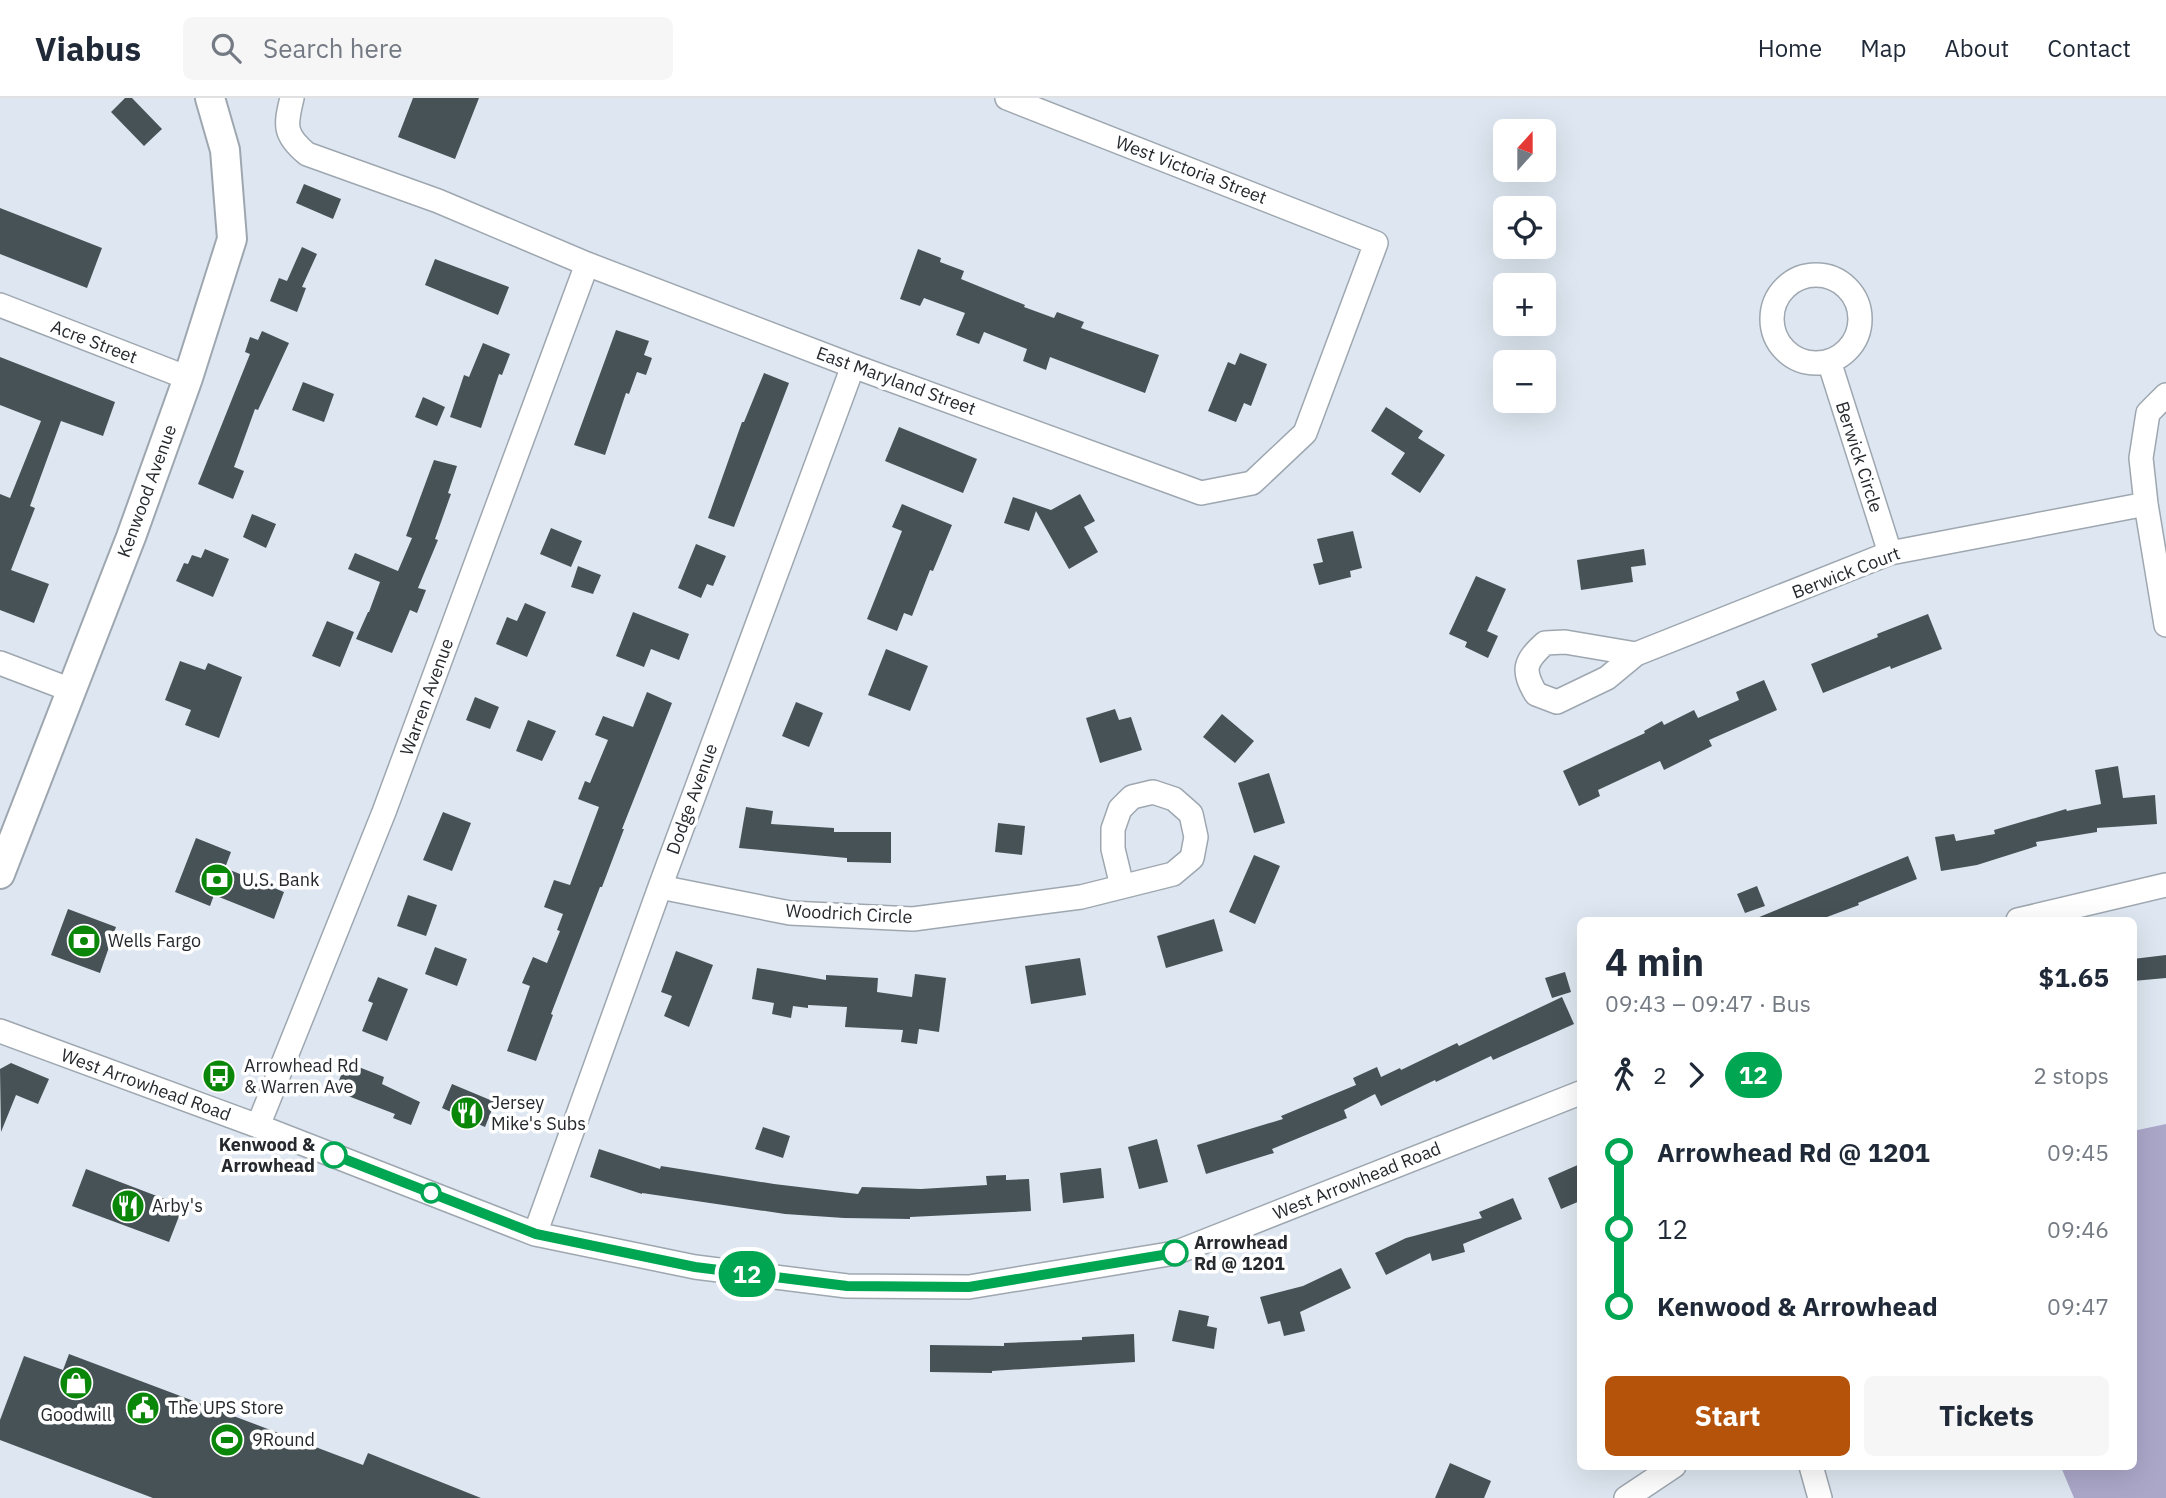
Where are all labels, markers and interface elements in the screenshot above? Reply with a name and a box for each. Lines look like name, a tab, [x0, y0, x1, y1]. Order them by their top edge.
search box	[183, 17, 673, 80]
text: Viabus	[35, 27, 141, 70]
icon: search	[207, 29, 245, 67]
text: Search here	[263, 31, 402, 65]
text: Home	[1758, 32, 1822, 64]
text: Map	[1860, 32, 1906, 64]
text: About	[1944, 32, 2009, 64]
text: Contact	[2047, 32, 2131, 64]
north arrow	[1493, 119, 1556, 182]
map controls	[1493, 119, 1556, 413]
street label: West Victoria Street	[1112, 130, 1270, 209]
button: locate	[1493, 196, 1556, 259]
button: +	[1493, 273, 1556, 336]
street label: Acre Street	[48, 315, 141, 369]
street label: East Maryland Street	[813, 341, 979, 420]
button: −	[1493, 350, 1556, 413]
street label: Berwick Circle	[1831, 398, 1888, 515]
street label: Kenwood Avenue	[112, 421, 181, 560]
street label: Berwick Court	[1789, 541, 1903, 604]
street label: Warren Avenue	[395, 635, 458, 759]
street label: Dodge Avenue	[661, 740, 722, 857]
bank icon: U.S. Bank	[198, 861, 236, 899]
place label: U.S. Bank	[242, 868, 320, 891]
street label: Woodrich Circle	[785, 899, 913, 928]
bank icon: Wells Fargo	[65, 922, 103, 960]
place label: Wells Fargo	[108, 929, 201, 952]
text: 4 min	[1605, 937, 1704, 986]
text: $1.65	[2039, 960, 2109, 994]
text: 09:43 – 09:47 · Bus	[1605, 988, 1811, 1018]
street label: West Arrowhead Road	[58, 1043, 234, 1126]
place label: Arrowhead Rd & Warren Ave	[244, 1054, 359, 1098]
icon: walk	[1605, 1056, 1643, 1094]
icon: forward	[1677, 1056, 1715, 1094]
bus stop icon: Arrowhead Rd & Warren Ave	[200, 1057, 238, 1095]
text: 12	[1739, 1059, 1768, 1091]
text: 2	[1653, 1060, 1667, 1090]
text: 2 stops	[2033, 1060, 2109, 1090]
place label: Jersey Mike's Subs	[491, 1091, 586, 1135]
restaurant icon: Jersey Mike's Subs	[448, 1094, 486, 1132]
place label: Kenwood & Arrowhead	[219, 1133, 315, 1177]
text: Arrowhead Rd @ 1201	[1657, 1135, 1930, 1169]
street label: West Arrowhead Road	[1269, 1136, 1444, 1225]
text: 09:45	[2047, 1137, 2109, 1167]
marker: Kenwood & Arrowhead	[321, 1142, 347, 1168]
unlabelled marker	[421, 1183, 441, 1203]
restaurant icon: Arby's	[109, 1187, 147, 1225]
place label: Arby's	[152, 1194, 203, 1217]
text: 12	[1657, 1212, 1688, 1246]
text: 09:46	[2047, 1214, 2109, 1244]
place label: Arrowhead Rd @ 1201	[1194, 1231, 1288, 1275]
marker: Arrowhead Rd @ 1201	[1162, 1240, 1188, 1266]
line badge: 12	[716, 1251, 778, 1297]
text: 12	[733, 1258, 761, 1290]
text: Kenwood & Arrowhead	[1657, 1289, 1938, 1323]
text: 09:47	[2047, 1291, 2109, 1321]
shop icon: Goodwill	[57, 1364, 95, 1402]
button: Start	[1605, 1376, 1850, 1456]
button: Tickets	[1864, 1376, 2109, 1456]
public building icon: The UPS Store	[124, 1389, 162, 1427]
place label: The UPS Store	[168, 1396, 284, 1419]
place label: Goodwill	[40, 1403, 112, 1426]
sports icon: 9Round	[208, 1421, 246, 1459]
place label: 9Round	[252, 1428, 315, 1451]

